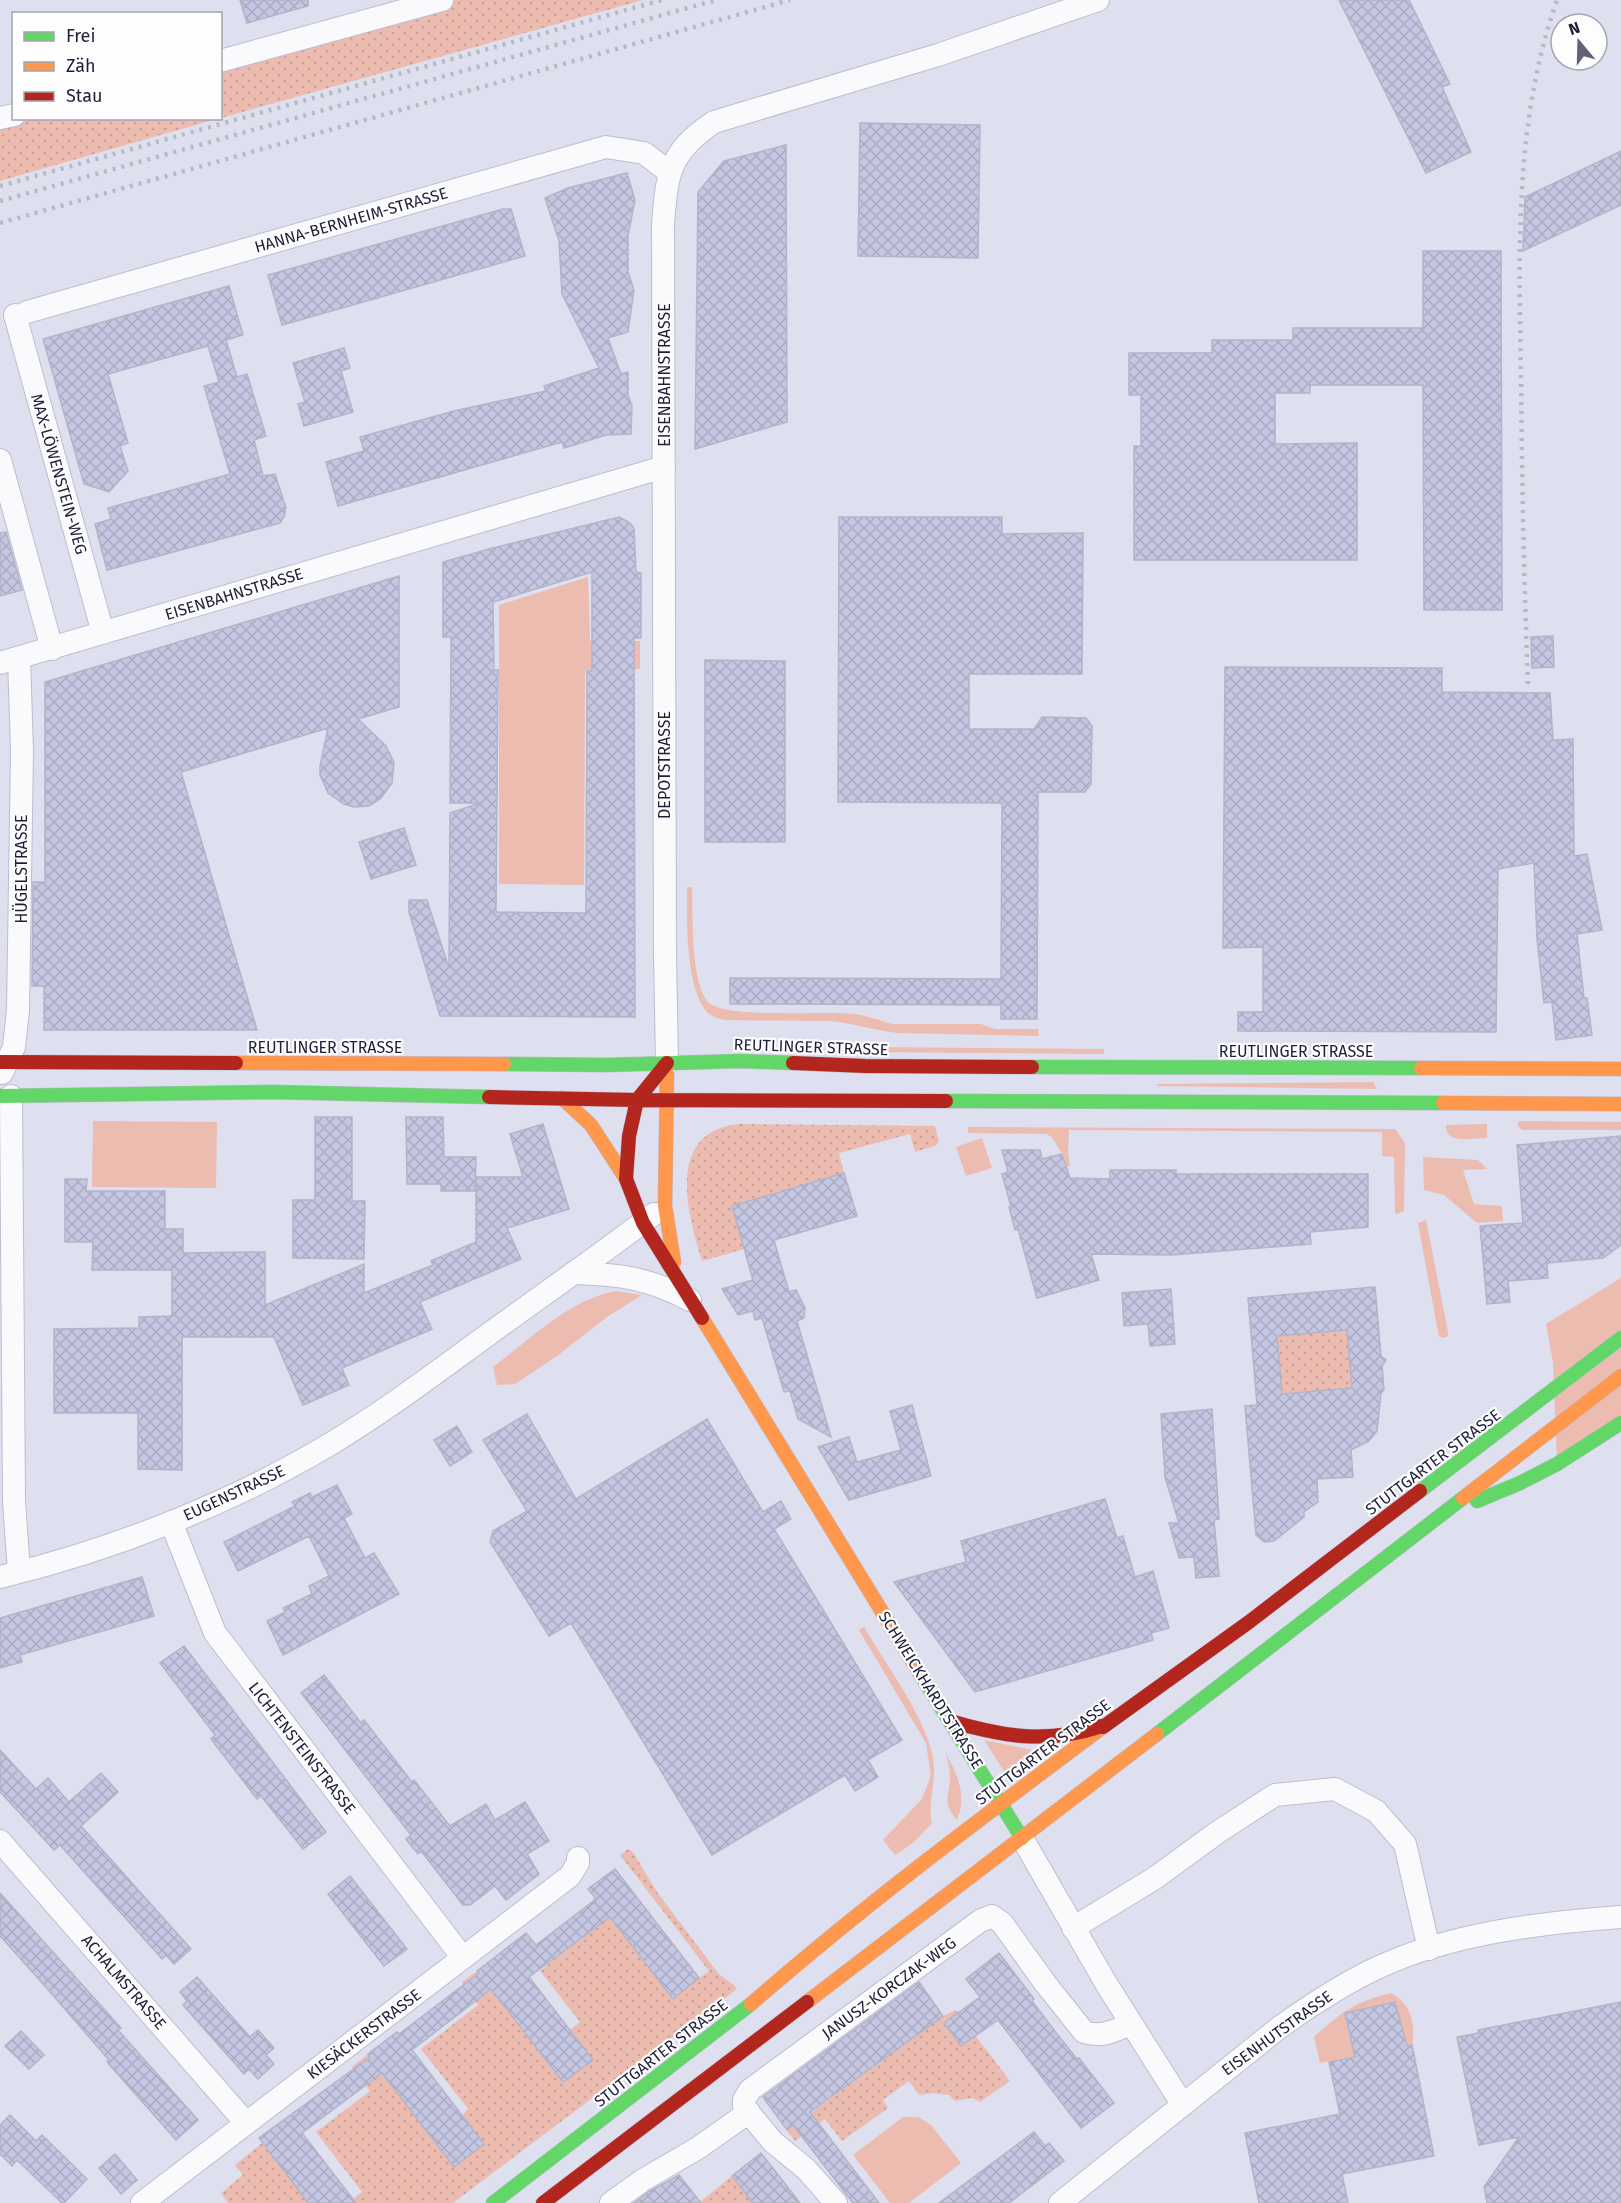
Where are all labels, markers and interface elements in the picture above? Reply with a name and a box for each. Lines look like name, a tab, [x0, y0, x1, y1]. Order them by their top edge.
legend	[12, 12, 222, 120]
north arrow	[1549, 12, 1609, 72]
text: N	[1566, 18, 1582, 39]
text: Frei	[66, 25, 96, 47]
text: Zäh	[66, 55, 95, 77]
text: Stau	[66, 85, 102, 107]
street label: HANNA-BERNHEIM-STRASSE	[252, 183, 450, 257]
street label: EISENBAHNSTRASSE	[655, 303, 674, 447]
street label: MAX-LÖWENSTEIN-WEG	[27, 392, 91, 556]
street label: EISENBAHNSTRASSE	[163, 564, 305, 624]
street label: DEPOTSTRASSE	[655, 711, 674, 819]
street label: HÜGELSTRASSE	[12, 814, 31, 924]
street label: REUTLINGER STRASSE	[733, 1035, 889, 1059]
street label: REUTLINGER STRASSE	[248, 1038, 402, 1057]
street label: REUTLINGER STRASSE	[1219, 1042, 1373, 1061]
street label: STUTTGARTER STRASSE	[1362, 1405, 1504, 1519]
street label: EUGENSTRASSE	[180, 1461, 288, 1525]
street label: SCHWEICKHARDTSTRASSE	[875, 1608, 987, 1772]
street label: LICHTENSTEINSTRASSE	[245, 1678, 359, 1818]
street label: STUTTGARTER STRASSE	[972, 1695, 1114, 1809]
street label: ACHALMSTRASSE	[78, 1931, 170, 2033]
street label: JANUSZ-KORCZAK-WEG	[818, 1933, 960, 2043]
street label: KIESÄCKERSTRASSE	[303, 1985, 425, 2083]
street label: EISENHUTSTRASSE	[1218, 1986, 1336, 2080]
street label: STUTTGARTER STRASSE	[591, 1995, 731, 2111]

